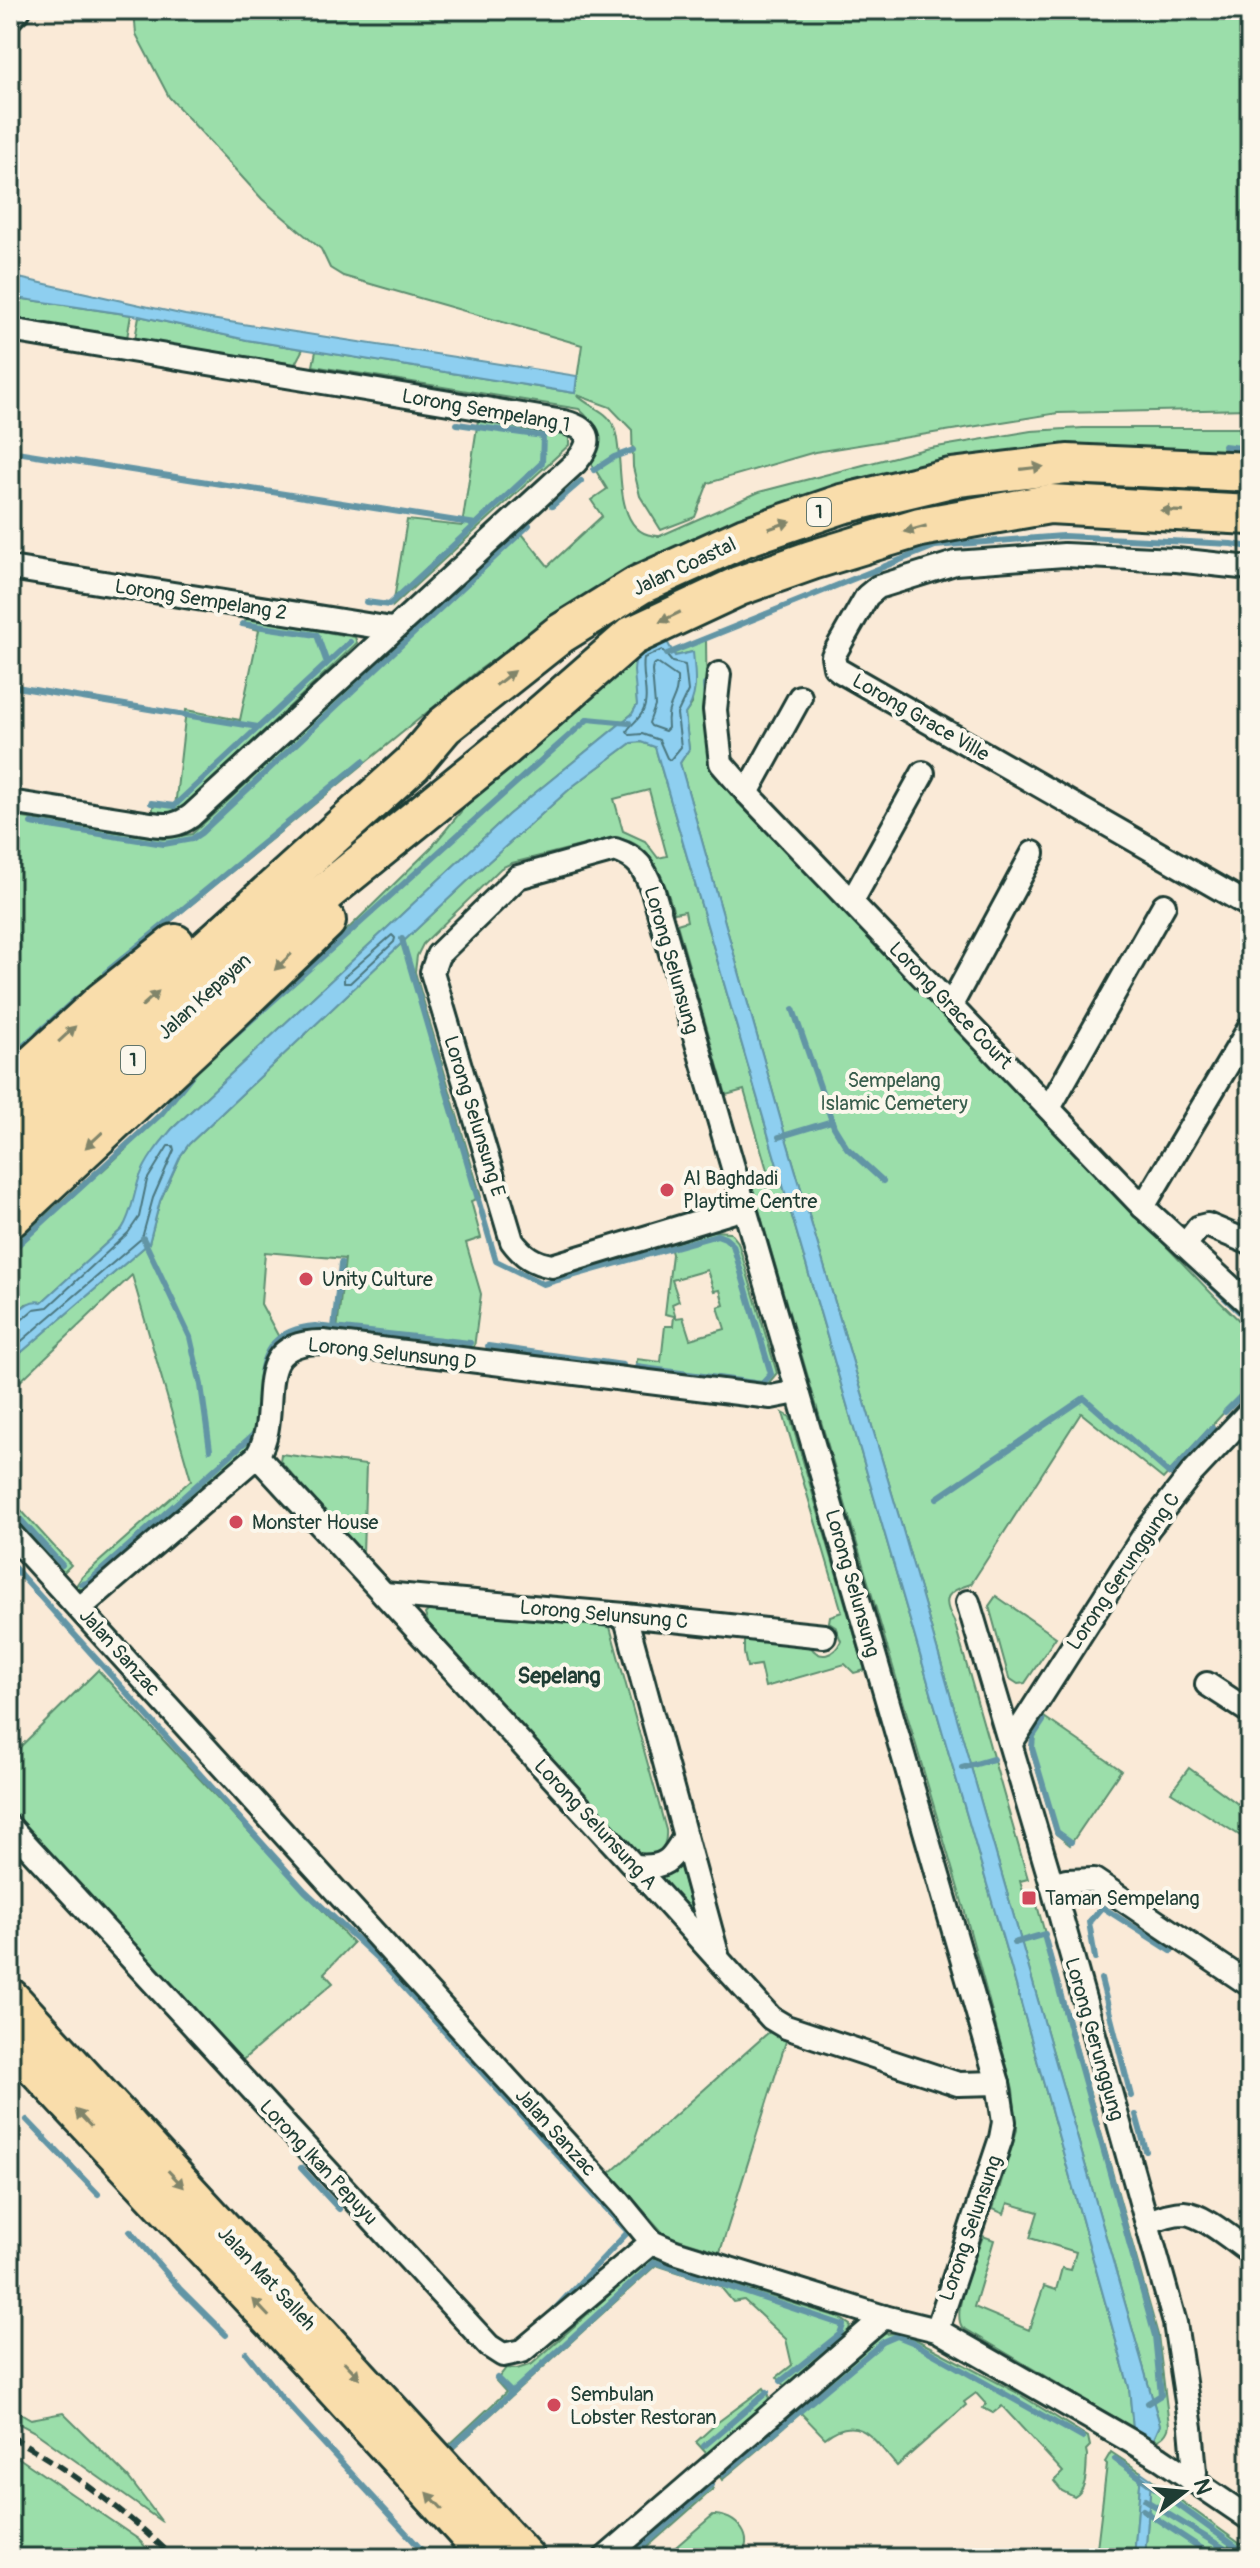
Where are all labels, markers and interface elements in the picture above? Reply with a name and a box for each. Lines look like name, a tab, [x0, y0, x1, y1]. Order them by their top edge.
street label: Lorong Sempelang 1	[400, 383, 572, 438]
one-way arrow	[1020, 461, 1045, 474]
road number: 1	[807, 498, 831, 526]
one-way arrow	[1159, 504, 1184, 517]
one-way arrow	[768, 519, 792, 531]
one-way arrow	[902, 524, 927, 536]
street label: Jalan Coastal	[628, 532, 740, 601]
street label: Lorong Sempelang 2	[113, 574, 289, 625]
one-way arrow	[659, 610, 682, 624]
street label: Lorong Grace Ville	[848, 668, 994, 767]
one-way arrow	[495, 670, 515, 687]
street label: Lorong Selunsung	[639, 884, 705, 1037]
street label: Lorong Grace Court	[883, 936, 1018, 1075]
street label: Jalan Kepayan	[152, 948, 256, 1045]
one-way arrow	[274, 952, 293, 971]
one-way arrow	[141, 990, 160, 1008]
one-way arrow	[58, 1025, 77, 1043]
street label: Lorong Selunsung E	[438, 1033, 511, 1200]
road number: 1	[121, 1046, 145, 1074]
park label: Sempelang Islamic Cemetery	[820, 1068, 968, 1116]
one-way arrow	[85, 1131, 104, 1149]
place label: Al Baghdadi Playtime Centre	[683, 1166, 817, 1214]
marker: Al Baghdadi Playtime Centre	[658, 1181, 676, 1199]
place label: Unity Culture	[322, 1267, 433, 1292]
marker: Unity Culture	[297, 1270, 315, 1288]
street label: Lorong Selunsung D	[307, 1332, 477, 1375]
street label: Lorong Gerunggung C	[1061, 1488, 1185, 1655]
street label: Lorong Selunsung	[820, 1507, 886, 1660]
place label: Monster House	[252, 1510, 379, 1535]
marker: Monster House	[227, 1513, 245, 1531]
street label: Lorong Selunsung C	[519, 1595, 689, 1634]
street label: Jalan Sanzac	[74, 1603, 166, 1701]
district label: Sepelang	[517, 1662, 601, 1690]
street label: Lorong Selunsung A	[529, 1754, 663, 1895]
place label: Taman Sempelang	[1045, 1886, 1200, 1911]
marker: Taman Sempelang	[1020, 1889, 1038, 1907]
street label: Lorong Gerunggung	[1059, 1955, 1130, 2123]
street label: Jalan Sanzac	[510, 2083, 602, 2181]
street label: Lorong Ikan Pepuyu	[254, 2094, 383, 2230]
one-way arrow	[75, 2109, 93, 2128]
street label: Lorong Selunsung	[934, 2152, 1007, 2304]
one-way arrow	[167, 2169, 185, 2188]
street label: Jalan Mat Salleh	[212, 2221, 321, 2336]
one-way arrow	[252, 2299, 270, 2318]
one-way arrow	[342, 2361, 360, 2380]
place label: Sembulan Lobster Restoran	[570, 2382, 717, 2430]
marker: Sembulan Lobster Restoran	[545, 2396, 563, 2414]
north arrow	[1144, 2452, 1224, 2532]
text: N	[1187, 2476, 1218, 2498]
one-way arrow	[427, 2492, 445, 2511]

